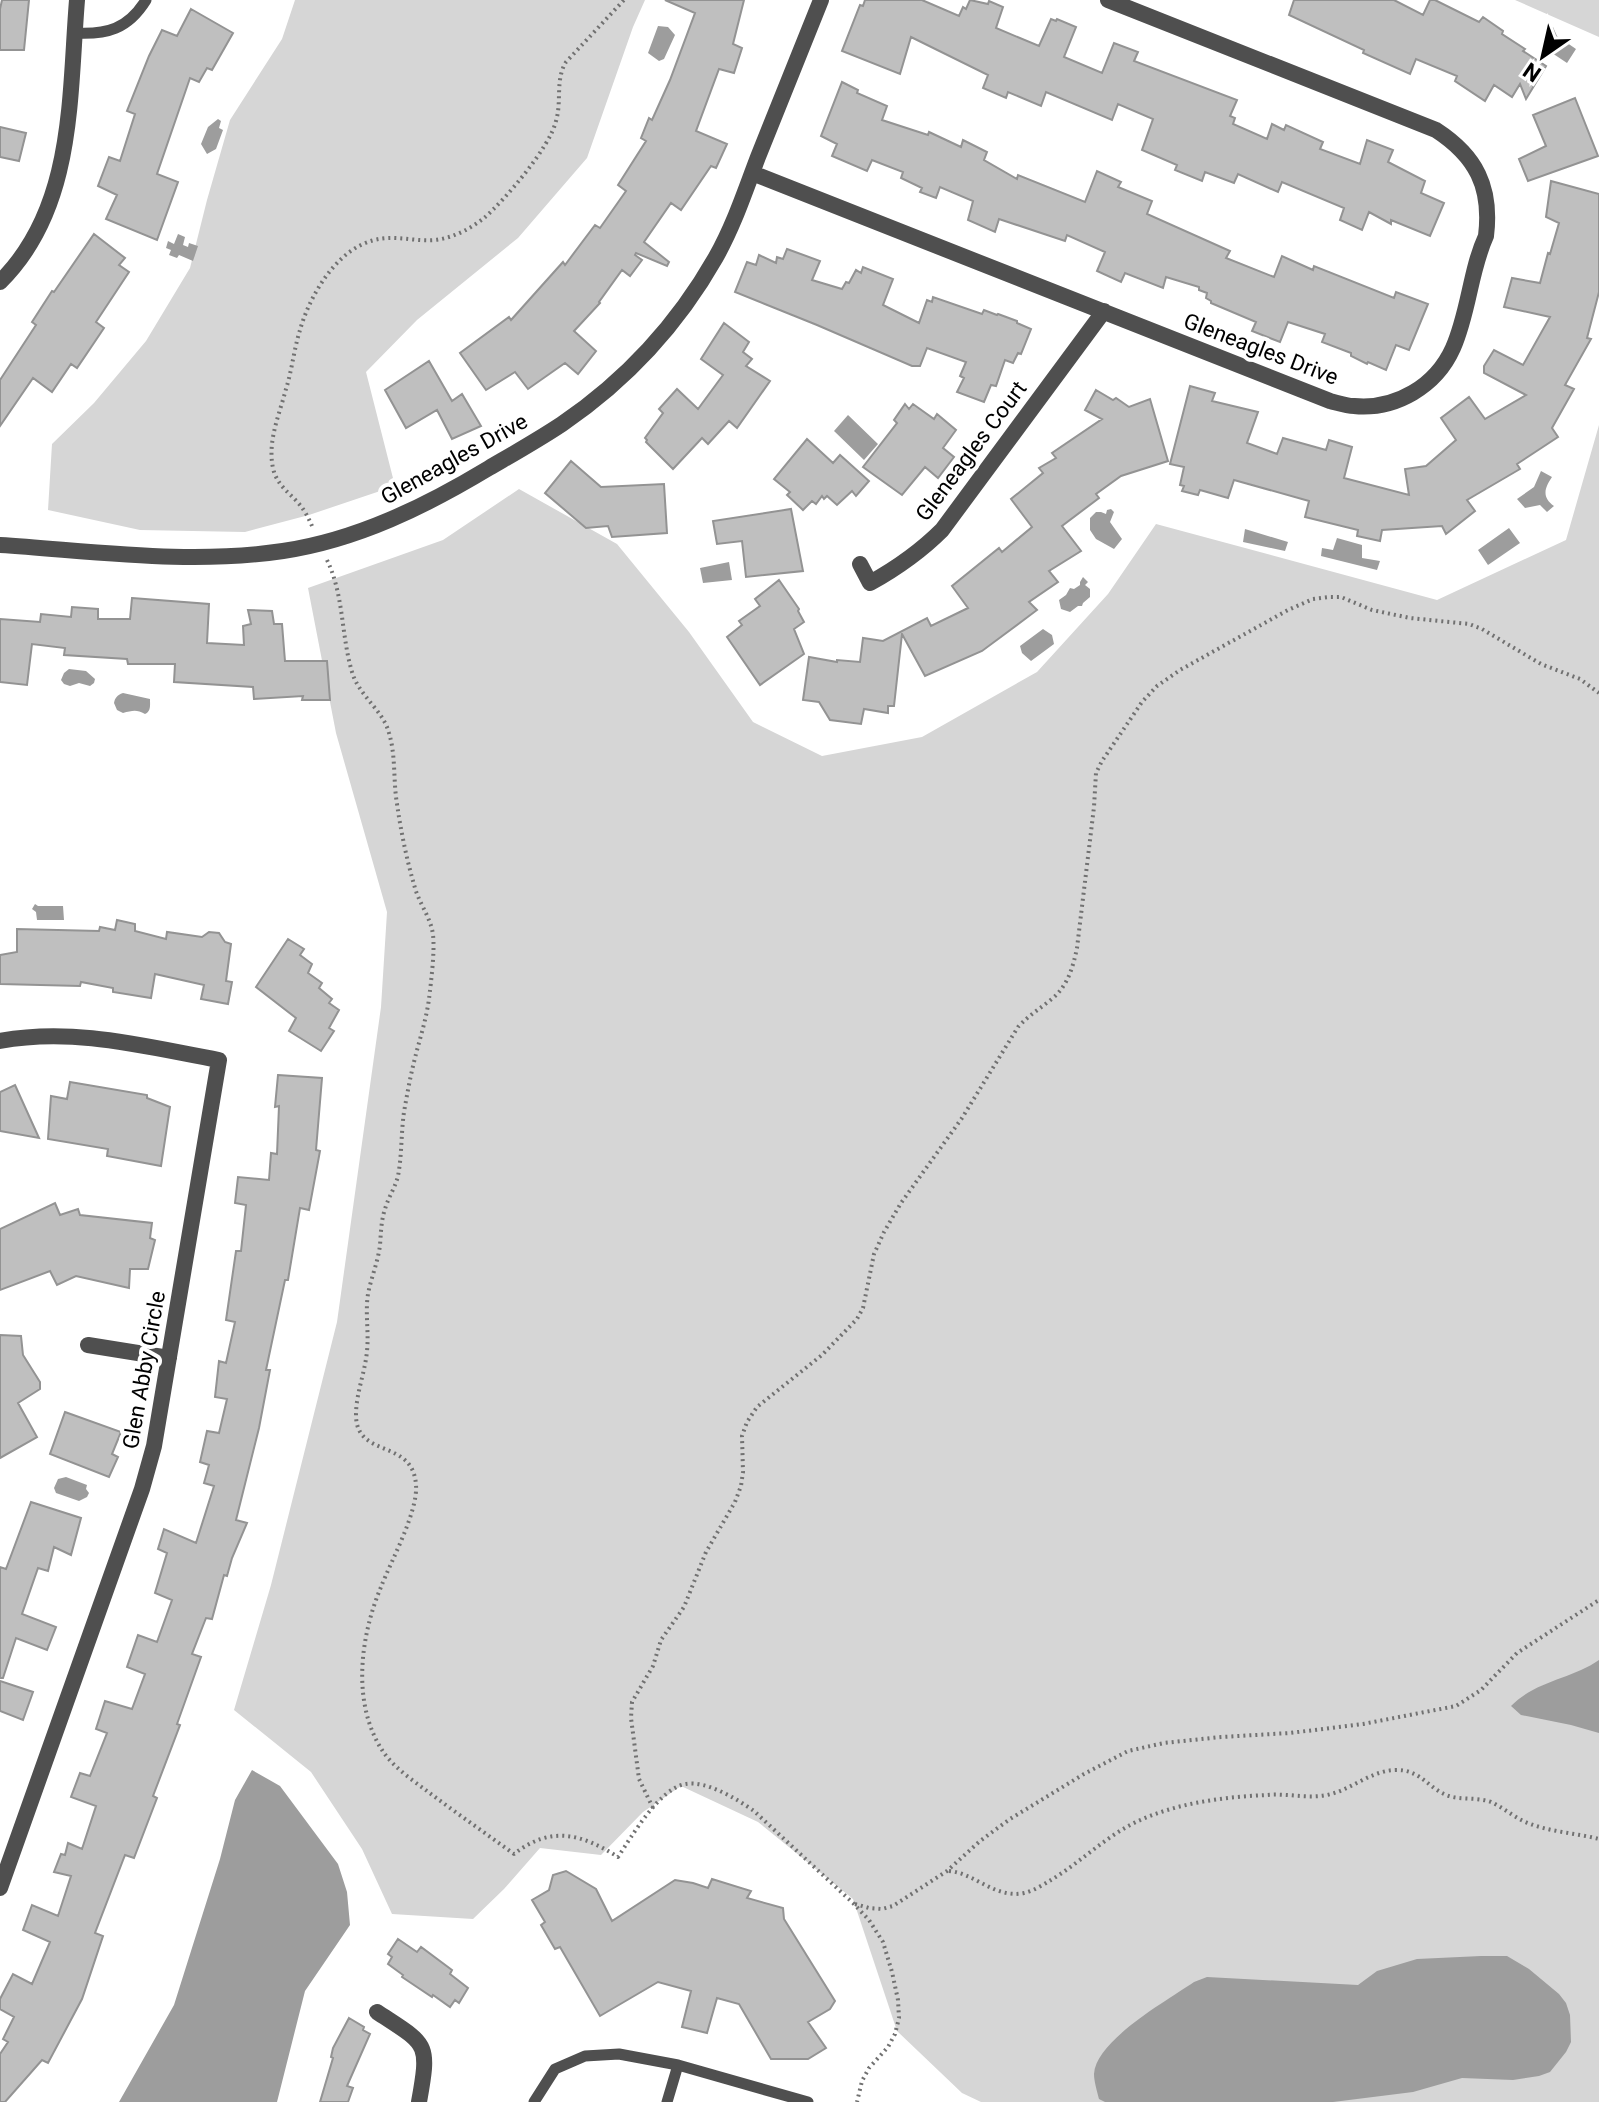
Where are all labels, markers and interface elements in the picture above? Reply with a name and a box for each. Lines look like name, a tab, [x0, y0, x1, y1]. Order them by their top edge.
north arrow	[1503, 16, 1583, 96]
text: N	[1519, 57, 1546, 87]
street label: Gleneagles Drive	[1180, 308, 1342, 390]
street label: Gleneagles Court	[910, 376, 1032, 526]
street label: Gleneagles Drive	[376, 408, 532, 510]
street label: Glen Abby Circle	[118, 1289, 170, 1451]

